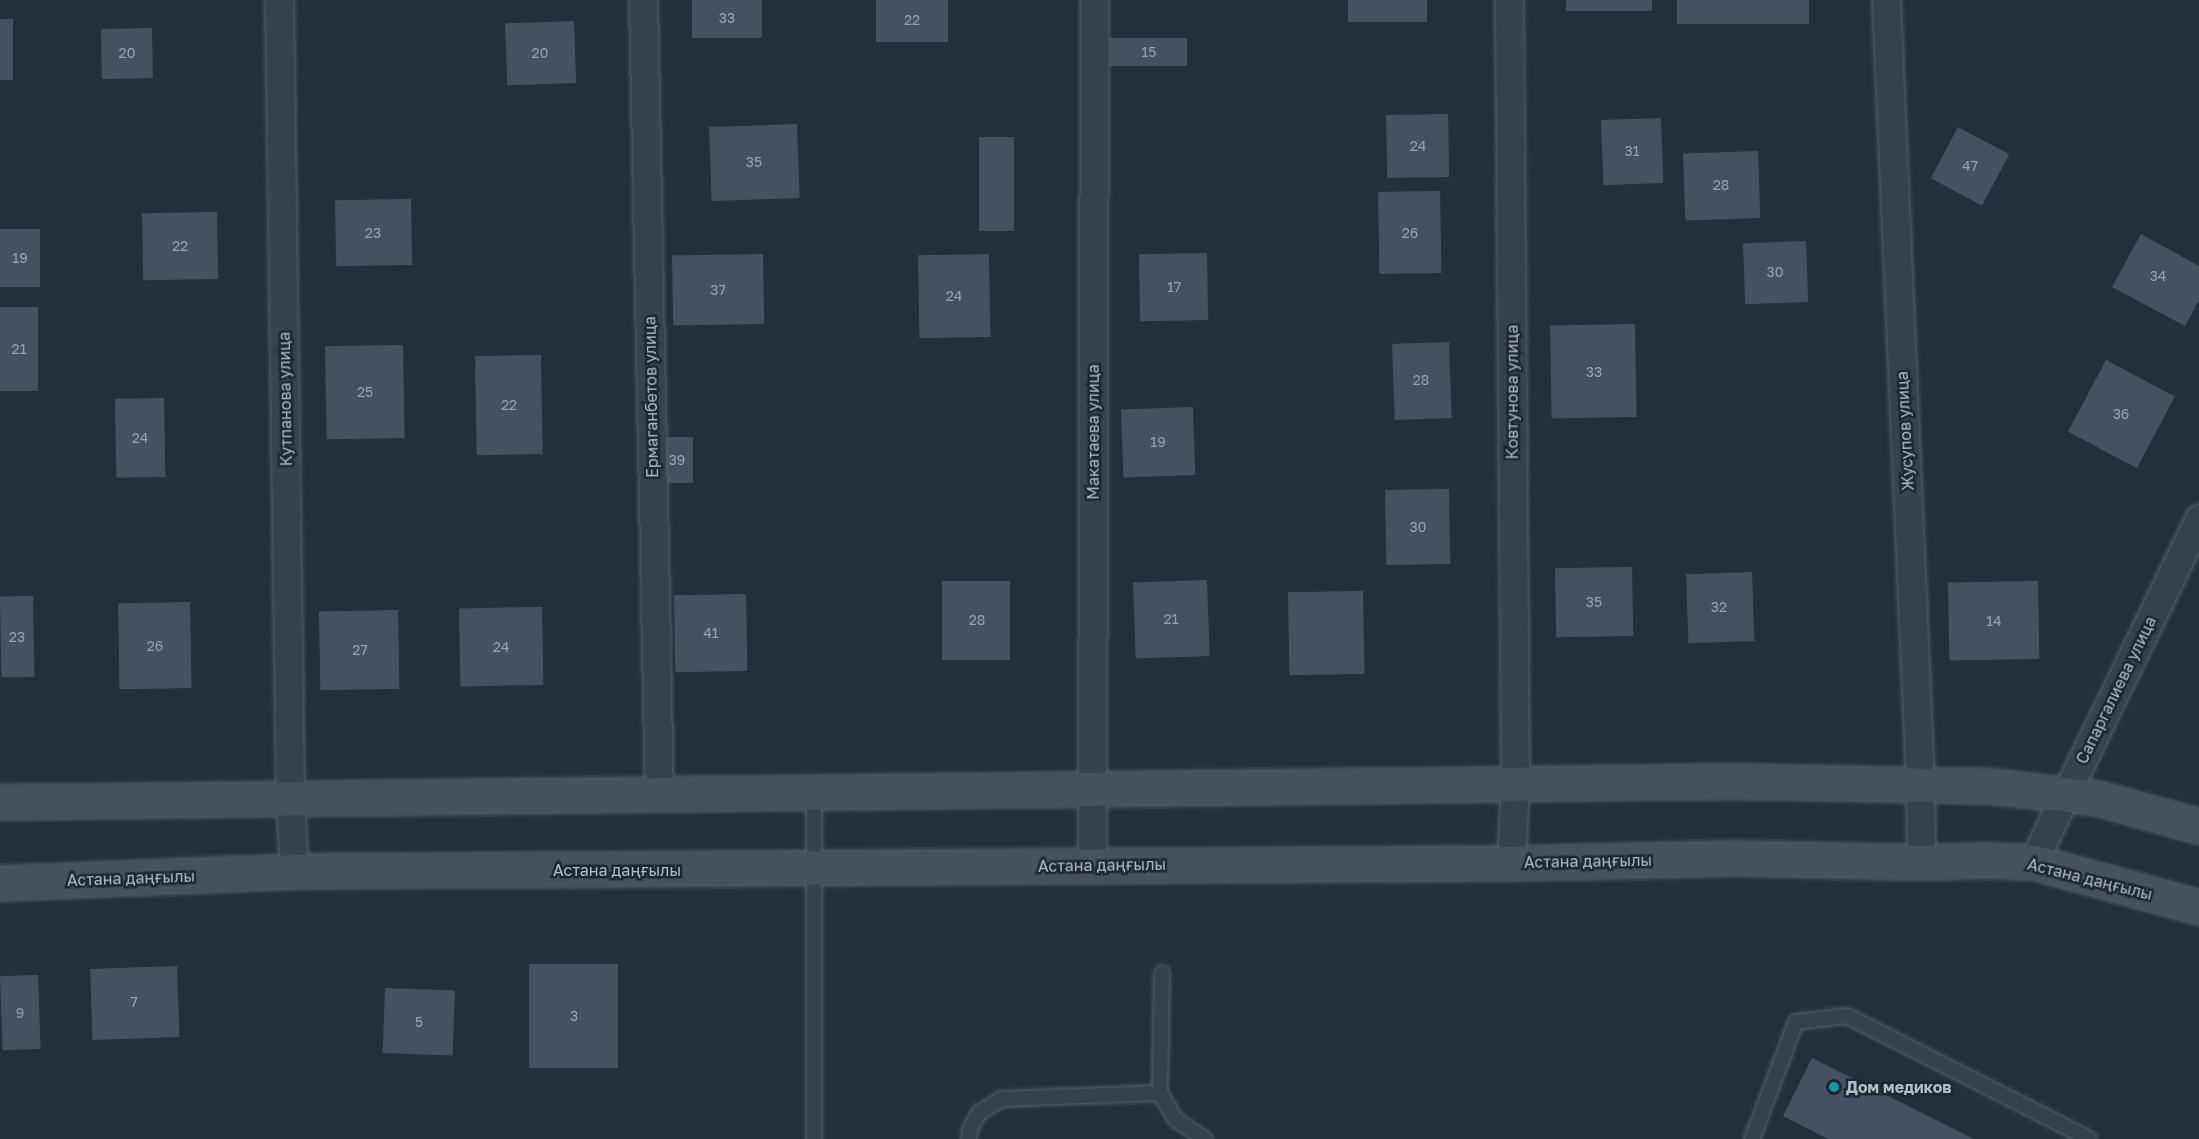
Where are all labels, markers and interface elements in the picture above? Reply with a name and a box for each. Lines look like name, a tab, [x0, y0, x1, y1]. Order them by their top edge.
house number: 33	[719, 10, 735, 26]
house number: 22	[904, 12, 920, 28]
house number: 15	[1142, 44, 1156, 60]
house number: 20	[119, 45, 135, 61]
house number: 20	[532, 45, 548, 61]
house number: 24	[1410, 138, 1426, 154]
house number: 31	[1625, 143, 1639, 159]
house number: 35	[746, 154, 762, 170]
house number: 47	[1962, 158, 1978, 174]
house number: 28	[1713, 177, 1729, 193]
house number: 23	[365, 225, 381, 241]
house number: 26	[1402, 225, 1418, 241]
house number: 22	[172, 238, 188, 254]
house number: 19	[12, 250, 28, 266]
house number: 30	[1767, 264, 1783, 280]
house number: 34	[2150, 268, 2166, 284]
house number: 17	[1167, 279, 1181, 295]
house number: 37	[710, 282, 726, 298]
house number: 24	[946, 288, 962, 304]
street label: Ермаганбетов улица	[640, 316, 662, 478]
street label: Ковтунова улица	[1502, 325, 1522, 459]
street label: Кутпанова улица	[274, 332, 296, 466]
house number: 21	[12, 341, 26, 357]
street label: Макатаева улица	[1083, 364, 1103, 500]
house number: 33	[1586, 364, 1602, 380]
street label: Жусупов улица	[1892, 371, 1918, 491]
house number: 28	[1413, 372, 1429, 388]
house number: 25	[357, 384, 373, 400]
house number: 22	[501, 397, 517, 413]
house number: 36	[2113, 406, 2129, 422]
house number: 24	[132, 430, 148, 446]
house number: 19	[1150, 434, 1166, 450]
house number: 39	[669, 452, 685, 468]
house number: 30	[1410, 519, 1426, 535]
house number: 35	[1586, 594, 1602, 610]
house number: 32	[1711, 599, 1727, 615]
house number: 21	[1164, 611, 1178, 627]
house number: 28	[969, 612, 985, 628]
house number: 14	[1986, 613, 2002, 629]
street label: Сапаргалиева улица	[2072, 613, 2160, 767]
house number: 41	[703, 625, 719, 641]
house number: 23	[9, 629, 25, 645]
house number: 26	[147, 638, 163, 654]
house number: 24	[493, 639, 509, 655]
house number: 27	[352, 642, 368, 658]
street label: Астана даңғылы	[1524, 850, 1652, 872]
street label: Астана даңғылы	[1038, 854, 1166, 876]
street label: Астана даңғылы	[2025, 854, 2155, 904]
street label: Астана даңғылы	[553, 860, 681, 880]
street label: Астана даңғылы	[67, 866, 195, 890]
house number: 7	[130, 994, 138, 1010]
house number: 9	[16, 1005, 24, 1021]
house number: 3	[570, 1008, 578, 1024]
house number: 5	[415, 1014, 423, 1030]
place label: Дом медиков	[1846, 1077, 1952, 1097]
marker: Дом медиков	[1827, 1080, 1841, 1094]

